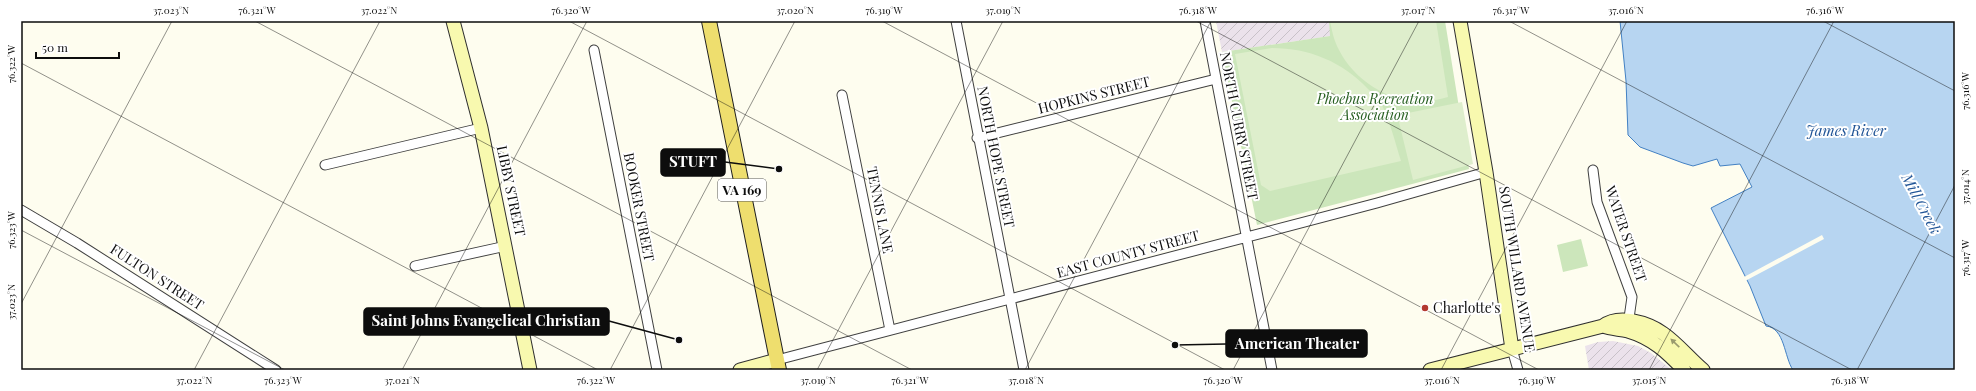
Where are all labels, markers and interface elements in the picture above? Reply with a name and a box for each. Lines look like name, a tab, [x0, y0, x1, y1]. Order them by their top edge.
text: 37.023°N	[153, 3, 189, 17]
text: 76.321°W	[239, 3, 276, 17]
text: 37.022°N	[361, 3, 397, 17]
text: 76.320°W	[551, 3, 592, 17]
text: 37.020°N	[776, 3, 814, 17]
text: 76.319°W	[865, 3, 903, 17]
text: 37.019°N	[985, 3, 1021, 17]
text: 76.318°W	[1179, 3, 1218, 17]
text: 37.017°N	[1401, 3, 1435, 17]
text: 76.317°W	[1493, 3, 1530, 17]
text: 37.016°N	[1608, 3, 1644, 17]
text: 76.316°W	[1806, 3, 1845, 17]
scale bar	[36, 34, 119, 60]
text: 50 m	[42, 39, 68, 55]
text: 76.322°W	[4, 44, 18, 83]
street label: NORTH CURRY STREET	[1216, 50, 1263, 202]
street label: HOPKINS STREET	[1036, 71, 1152, 118]
text: 76.316°W	[1958, 71, 1972, 110]
street label: NORTH HOPE STREET	[973, 84, 1020, 230]
park label: Phoebus Recreation Association	[1316, 89, 1433, 124]
water label: James River	[1806, 120, 1887, 140]
street label: LIBBY STREET	[493, 144, 530, 238]
callout: STUFT	[661, 149, 725, 176]
street label: BOOKER STREET	[620, 151, 659, 263]
text: STUFT	[669, 151, 717, 171]
street label: TENNIS LANE	[863, 165, 898, 255]
water label: Mill Creek	[1897, 169, 1946, 238]
text: 37.014°N	[1958, 169, 1972, 205]
road number: VA 169	[718, 179, 766, 201]
street label: WATER STREET	[1601, 182, 1652, 285]
street label: SOUTH WILLARD AVENUE	[1495, 185, 1540, 353]
text: 76.323°W	[4, 210, 18, 249]
street label: EAST COUNTY STREET	[1054, 225, 1202, 282]
street label: FULTON STREET	[107, 239, 208, 314]
text: 76.317°W	[1958, 239, 1972, 276]
text: 37.023°N	[4, 284, 18, 320]
place label: Charlotte's	[1433, 298, 1501, 317]
marker: Charlotte's	[1420, 303, 1430, 313]
callout: Saint Johns Evangelical Christian	[364, 308, 609, 335]
text: Saint Johns Evangelical Christian	[372, 310, 601, 330]
callout: American Theater	[1226, 330, 1367, 357]
text: American Theater	[1234, 333, 1359, 353]
one-way arrow	[1670, 338, 1680, 348]
text: 37.022°N	[176, 373, 212, 387]
text: 76.323°W	[264, 373, 303, 387]
text: 37.021°N	[384, 373, 420, 387]
text: 76.322°W	[577, 373, 616, 387]
text: 37.019°N	[800, 373, 836, 387]
text: 76.321°W	[892, 373, 929, 387]
text: 37.018°N	[1008, 373, 1044, 387]
text: 76.320°W	[1203, 373, 1244, 387]
text: 37.016°N	[1424, 373, 1460, 387]
text: 76.319°W	[1518, 373, 1556, 387]
text: 37.015°N	[1632, 373, 1666, 387]
text: 76.318°W	[1831, 373, 1870, 387]

